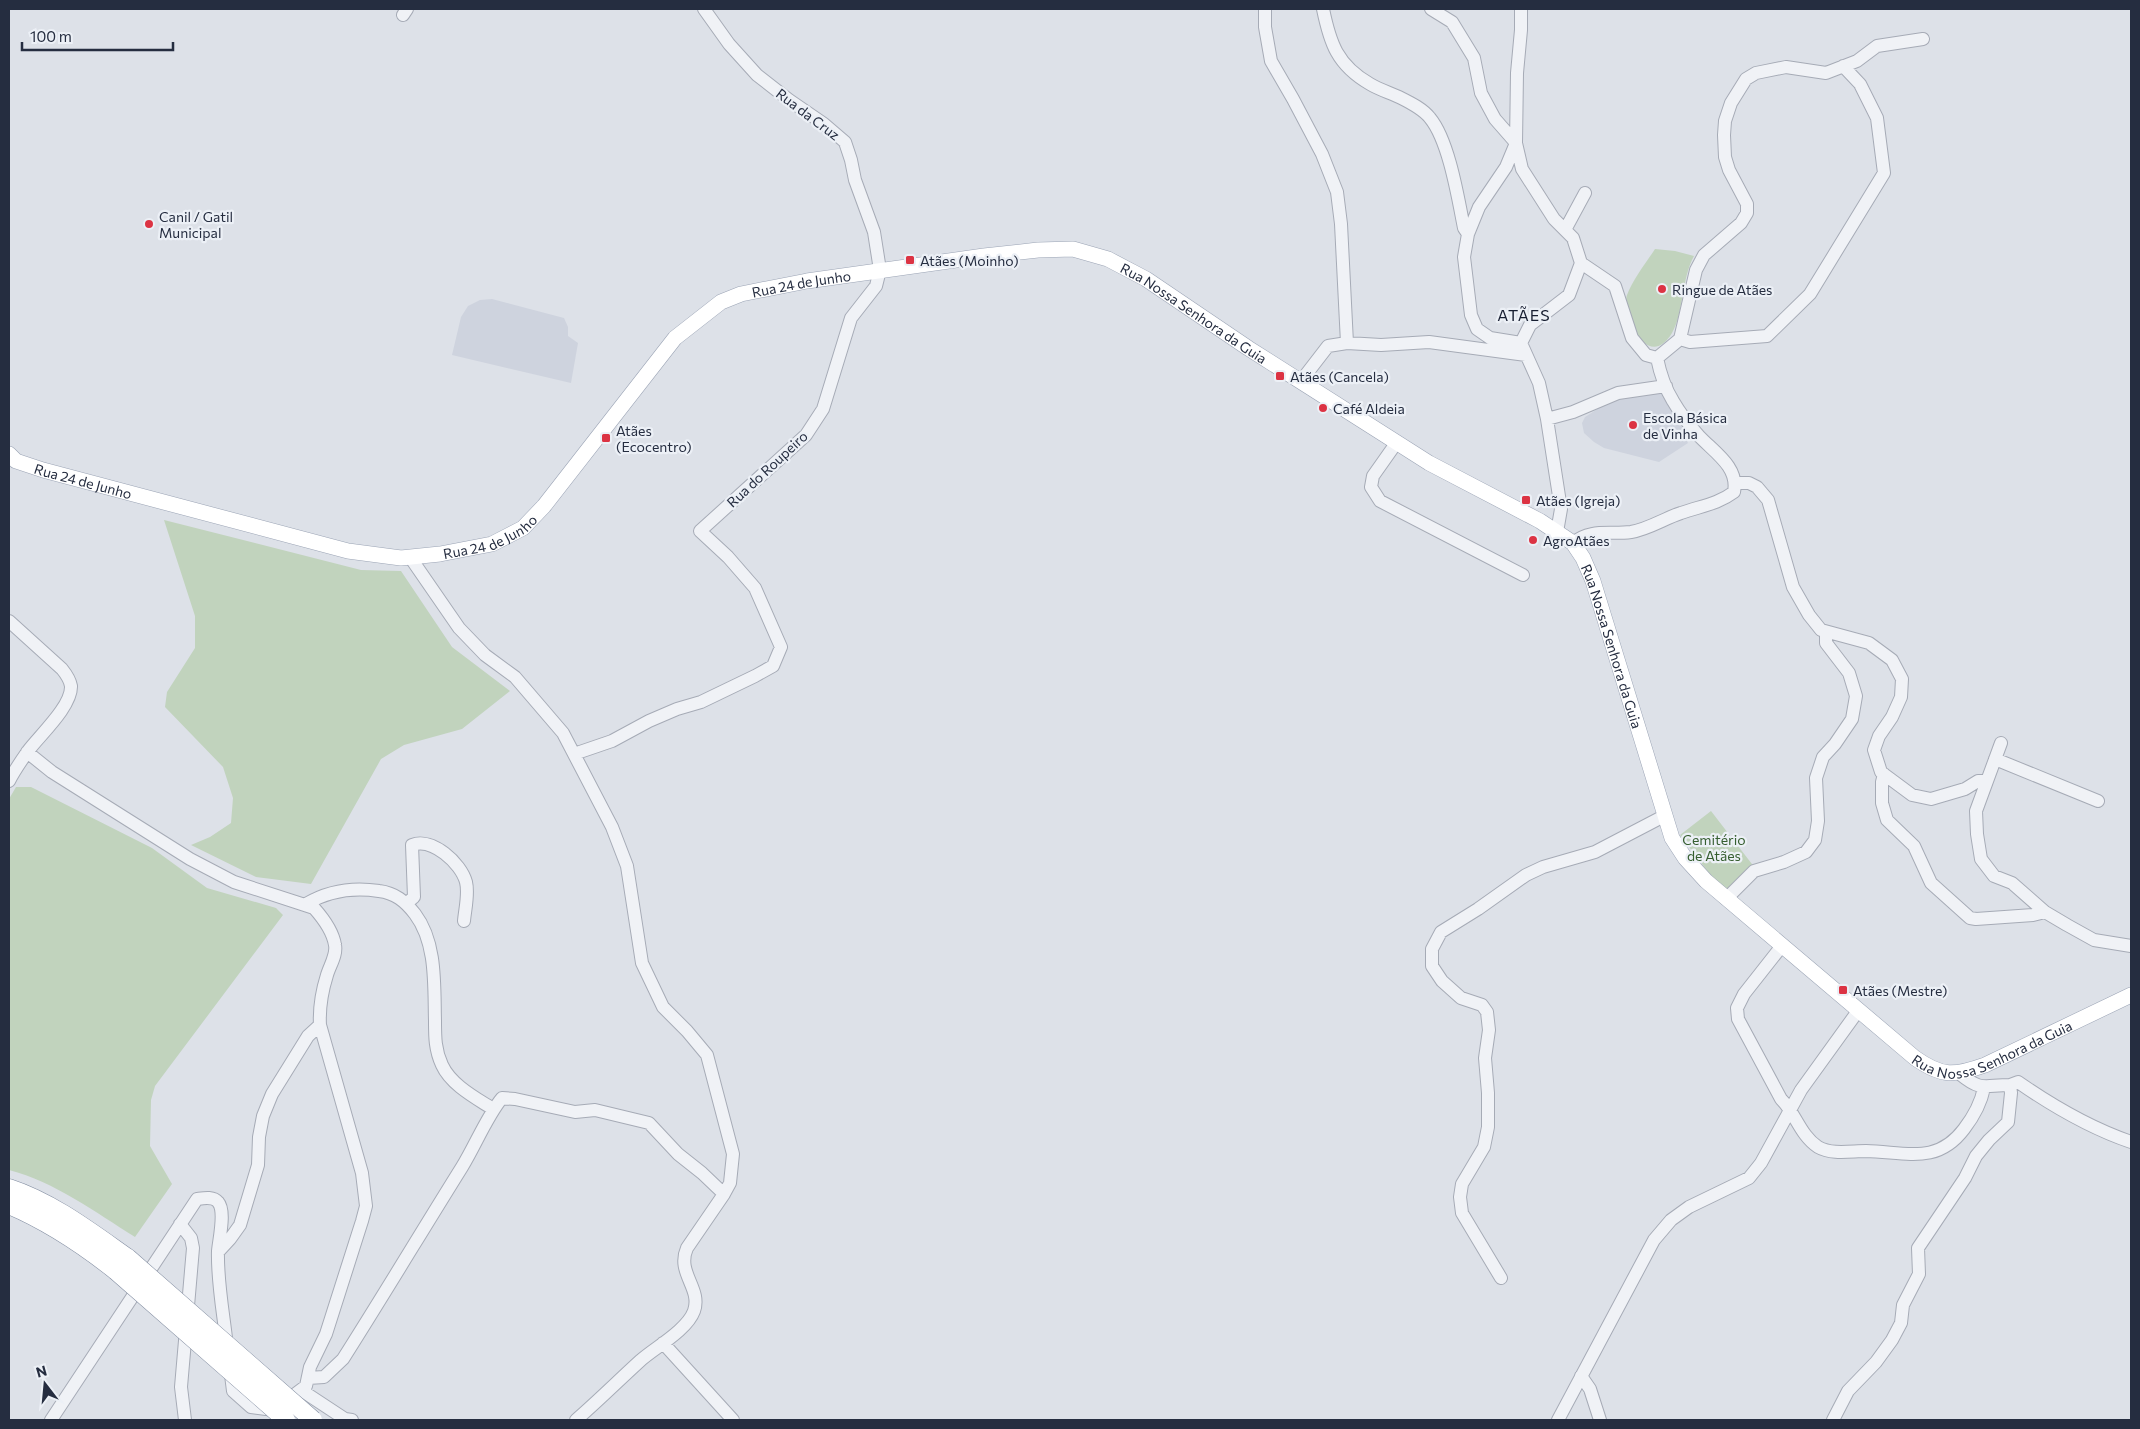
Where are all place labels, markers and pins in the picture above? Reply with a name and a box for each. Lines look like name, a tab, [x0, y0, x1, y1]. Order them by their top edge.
place label: Canil / Gatil Municipal	[159, 208, 233, 241]
marker: Canil / Gatil Municipal	[143, 218, 155, 230]
place label: Atães (Moinho)	[920, 252, 1019, 269]
marker: Atães (Moinho)	[904, 254, 916, 266]
place label: Ringue de Atães	[1672, 281, 1772, 298]
marker: Ringue de Atães	[1656, 283, 1668, 295]
place label: Atães (Cancela)	[1290, 368, 1389, 385]
marker: Atães (Cancela)	[1274, 370, 1286, 382]
place label: Café Aldeia	[1333, 400, 1405, 417]
marker: Café Aldeia	[1317, 402, 1329, 414]
place label: Escola Básica de Vinha	[1643, 409, 1727, 442]
marker: Escola Básica de Vinha	[1627, 419, 1639, 431]
place label: Atães (Ecocentro)	[616, 422, 692, 455]
marker: Atães (Ecocentro)	[600, 432, 612, 444]
place label: Atães (Igreja)	[1536, 492, 1620, 509]
marker: Atães (Igreja)	[1520, 494, 1532, 506]
place label: AgroAtães	[1543, 532, 1610, 549]
marker: AgroAtães	[1527, 534, 1539, 546]
place label: Atães (Mestre)	[1853, 982, 1947, 999]
marker: Atães (Mestre)	[1837, 984, 1849, 996]

